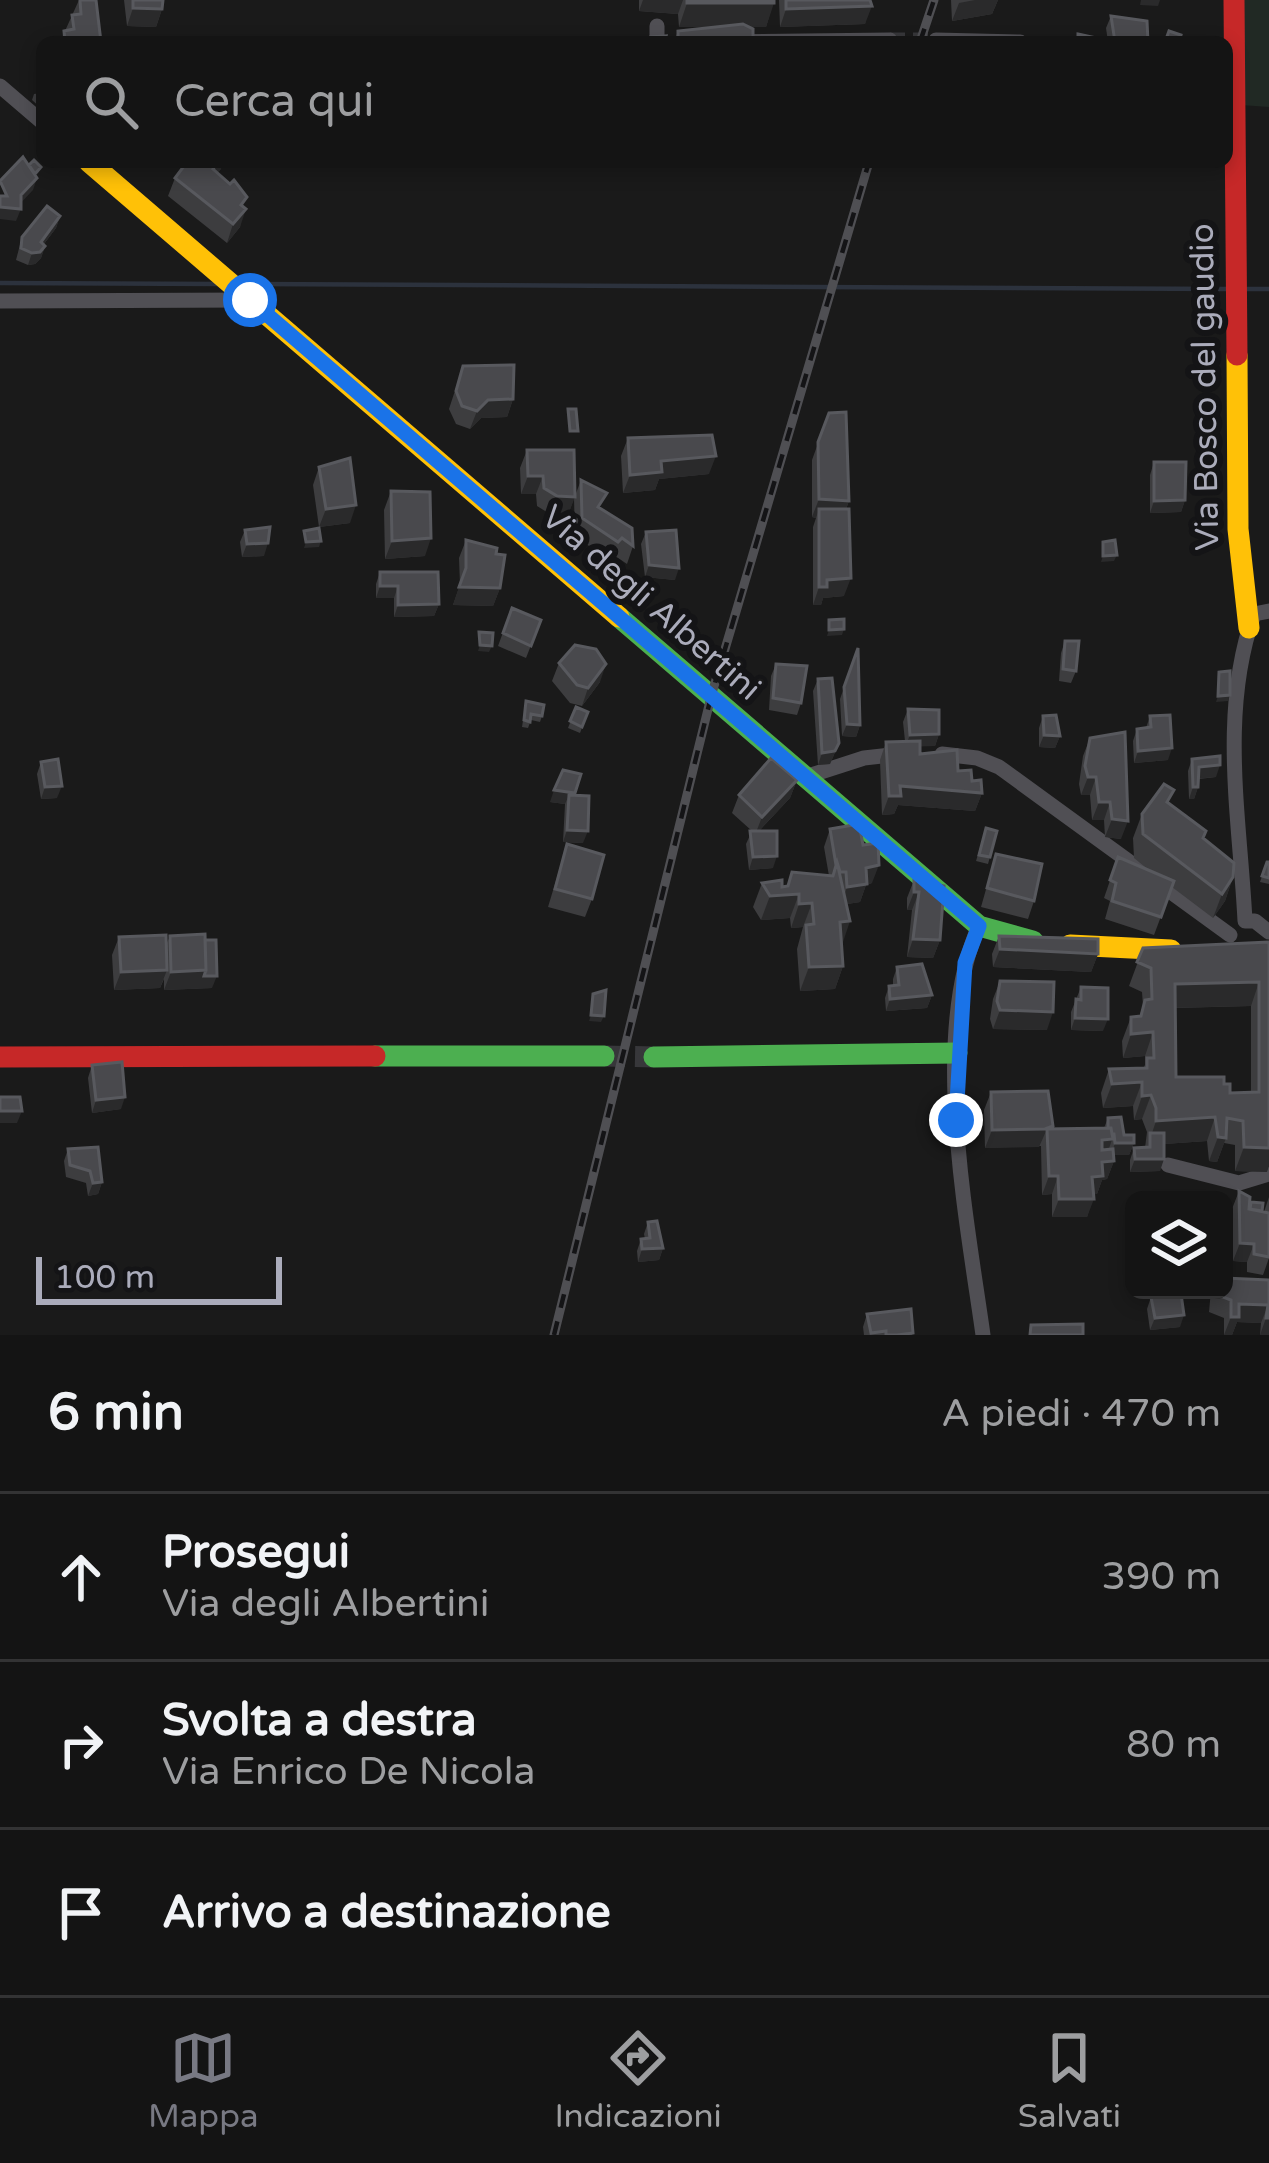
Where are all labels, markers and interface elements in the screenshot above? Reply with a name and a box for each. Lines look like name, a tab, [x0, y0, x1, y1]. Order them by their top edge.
search box	[36, 36, 1233, 168]
icon: search	[78, 69, 144, 135]
text: Cerca qui	[174, 75, 375, 129]
street label: Via Bosco del gaudio	[1183, 223, 1227, 551]
route start	[223, 273, 277, 327]
street label: Via degli Albertini	[534, 497, 768, 709]
route end	[929, 1093, 983, 1147]
map controls	[1125, 1191, 1233, 1299]
button: layers	[1125, 1191, 1233, 1299]
scale bar	[36, 1251, 282, 1304]
text: 100 m	[54, 1258, 155, 1297]
text: 6 min	[48, 1382, 184, 1444]
text: A piedi · 470 m	[941, 1390, 1221, 1437]
text: Prosegui	[162, 1526, 350, 1580]
icon: ahead	[48, 1544, 114, 1610]
text: 390 m	[1102, 1553, 1221, 1600]
text: Via degli Albertini	[162, 1580, 490, 1627]
text: Svolta a destra	[162, 1694, 477, 1748]
icon: right	[48, 1712, 114, 1778]
text: 80 m	[1126, 1721, 1221, 1768]
text: Via Enrico De Nicola	[162, 1748, 535, 1795]
icon: arrive	[48, 1880, 114, 1946]
text: Arrivo a destinazione	[162, 1886, 611, 1940]
tab: Mappa	[148, 2025, 259, 2136]
tab: Indicazioni	[554, 2025, 722, 2136]
tab: Salvati	[1018, 2025, 1121, 2136]

